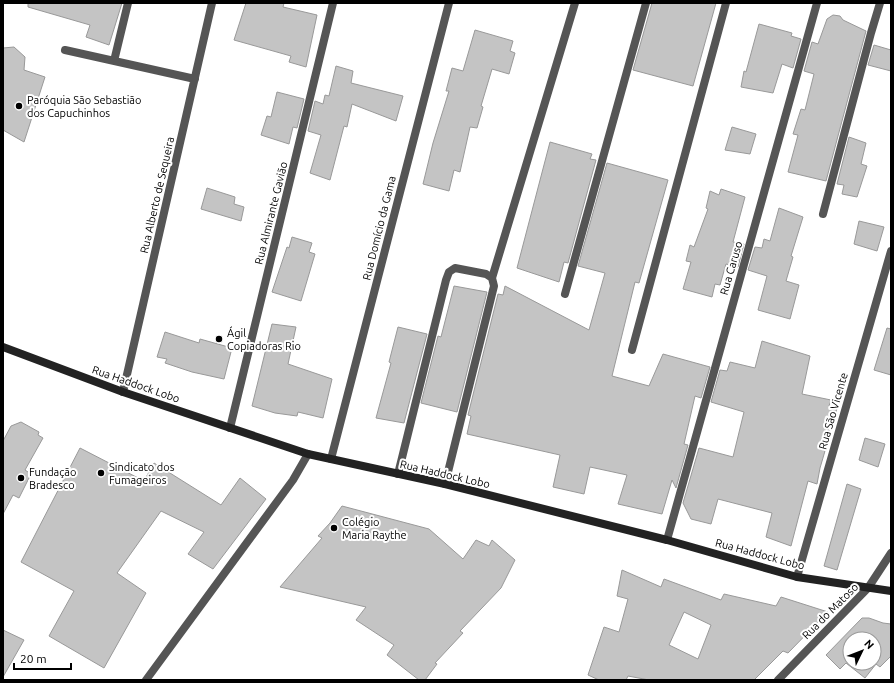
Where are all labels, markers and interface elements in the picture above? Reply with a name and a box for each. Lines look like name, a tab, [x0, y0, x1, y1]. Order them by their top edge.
place label: Paróquia São Sebastião dos Capuchinhos	[27, 94, 141, 119]
marker: Paróquia São Sebastião dos Capuchinhos	[14, 101, 24, 111]
street label: Rua Alberto de Sequeira	[138, 135, 176, 255]
street label: Rua Almirante Gavião	[252, 160, 290, 266]
street label: Rua Domício da Gama	[360, 175, 398, 281]
street label: Rua Caruso	[718, 240, 744, 296]
place label: Ágil Copiadoras Rio	[227, 326, 301, 352]
marker: Ágil Copiadoras Rio	[214, 334, 224, 344]
street label: Rua Haddock Lobo	[91, 363, 181, 405]
street label: Rua São Vicente	[816, 371, 850, 451]
street label: Rua Haddock Lobo	[399, 458, 491, 490]
place label: Sindicato dos Fumageiros	[109, 461, 175, 486]
place label: Fundação Bradesco	[29, 466, 76, 491]
marker: Sindicato dos Fumageiros	[96, 468, 106, 478]
marker: Fundação Bradesco	[16, 473, 26, 483]
place label: Colégio Maria Raythe	[342, 516, 407, 541]
marker: Colégio Maria Raythe	[329, 523, 339, 533]
street label: Rua Haddock Lobo	[714, 536, 806, 572]
street label: Rua do Matoso	[800, 581, 860, 641]
north arrow	[842, 631, 882, 671]
text: N	[862, 637, 877, 651]
scale bar	[14, 645, 71, 671]
text: 20 m	[20, 652, 47, 665]

